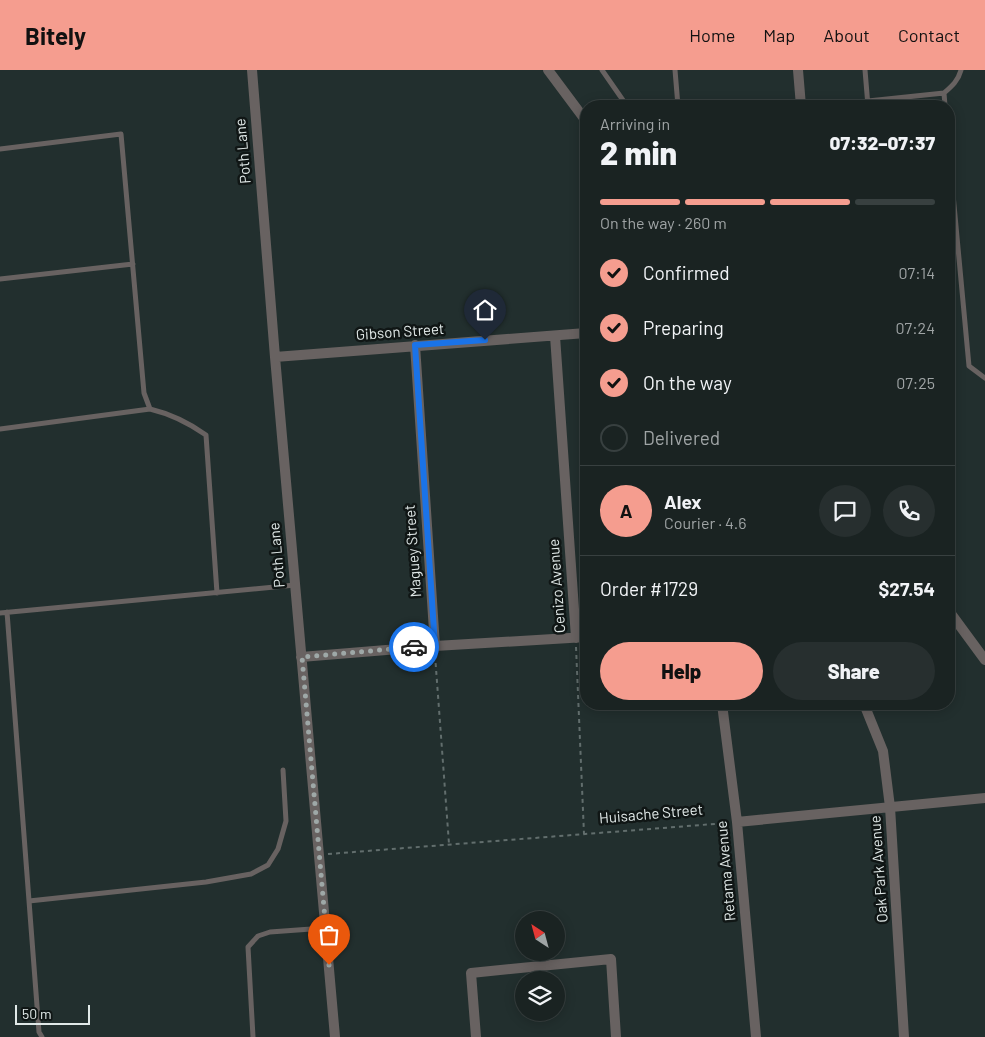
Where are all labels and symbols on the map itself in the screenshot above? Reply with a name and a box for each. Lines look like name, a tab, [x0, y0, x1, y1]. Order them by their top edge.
street label: Poth Lane	[230, 118, 254, 184]
pin	[464, 289, 506, 340]
street label: Gibson Street	[355, 319, 445, 343]
street label: Maguey Street	[400, 504, 424, 598]
street label: Poth Lane	[264, 522, 288, 588]
street label: Cenizo Avenue	[544, 538, 568, 634]
courier	[389, 622, 439, 672]
street label: Huisache Street	[598, 799, 704, 827]
street label: Oak Park Avenue	[865, 815, 891, 923]
street label: Retama Avenue	[712, 820, 738, 922]
north arrow	[515, 911, 565, 961]
pin	[308, 914, 350, 965]
scale bar	[15, 1002, 90, 1025]

